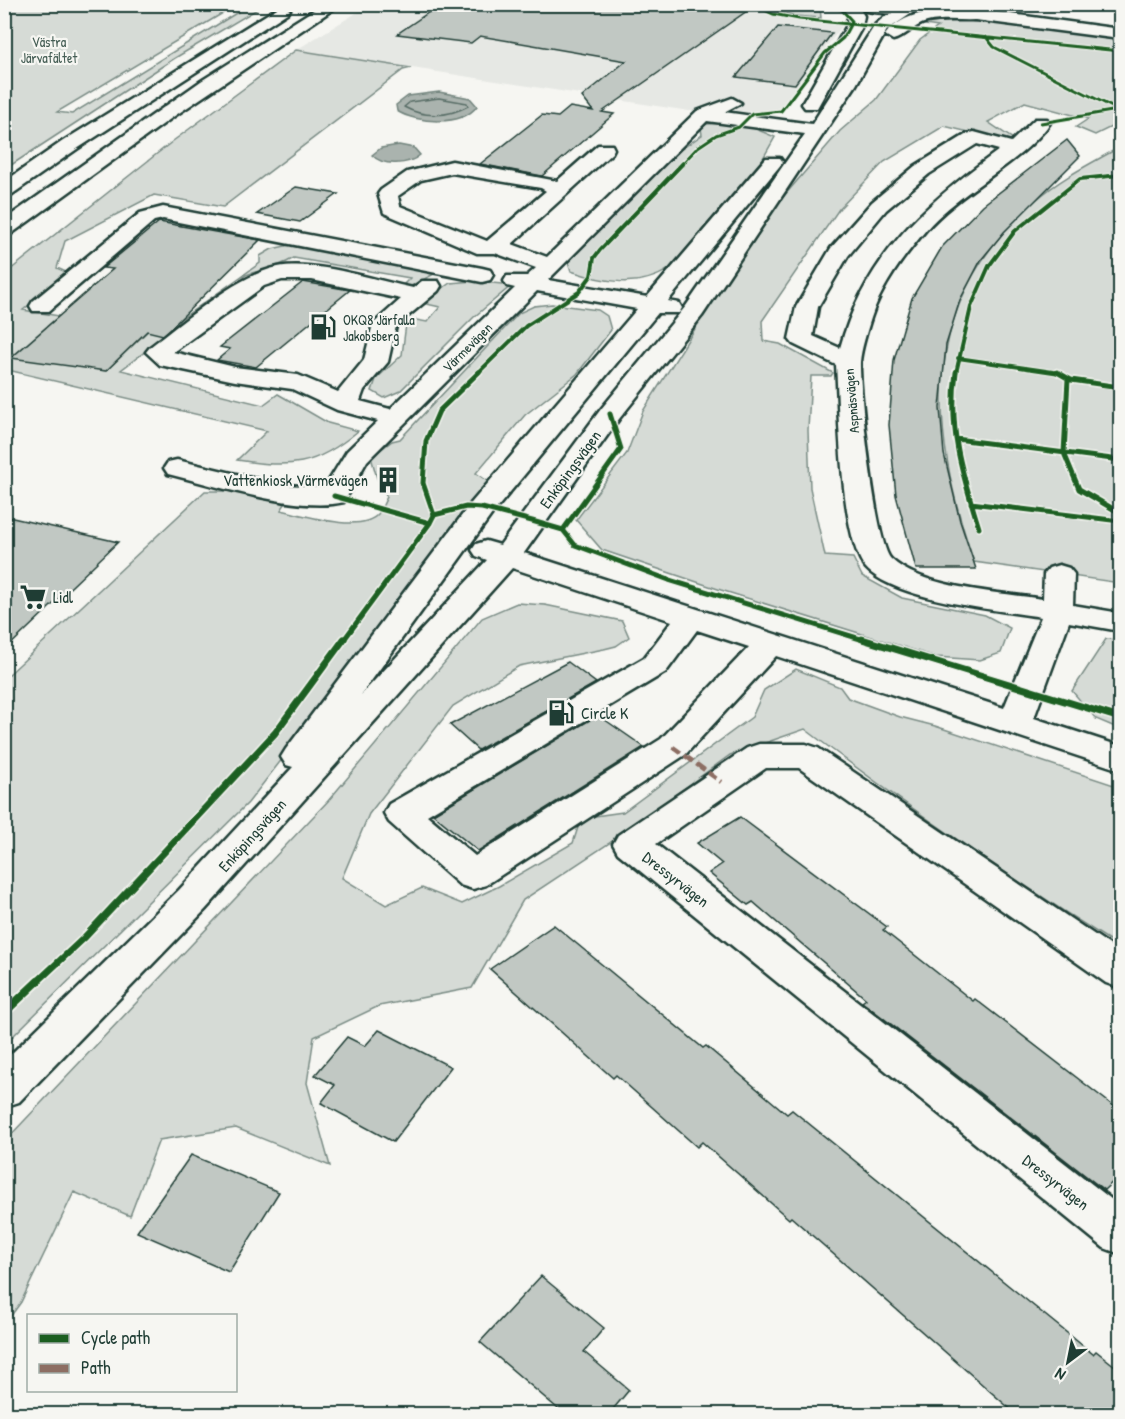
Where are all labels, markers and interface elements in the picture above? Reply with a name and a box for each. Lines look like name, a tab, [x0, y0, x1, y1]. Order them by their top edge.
park label: Västra Järvafältet	[21, 32, 77, 67]
place label: OKQ8 Järfalla Jakobsberg	[343, 310, 415, 346]
fuel station icon: OKQ8 Järfalla Jakobsberg	[308, 312, 338, 342]
street label: Värmevägen	[438, 318, 497, 377]
street label: Aspnäsvägen	[839, 368, 864, 434]
street label: Enköpingsvägen	[534, 425, 606, 513]
building icon: Vattenkiosk Värmevägen	[373, 465, 403, 495]
place label: Vattenkiosk Värmevägen	[223, 469, 368, 491]
supermarket icon: Lidl	[18, 582, 48, 612]
place label: Lidl	[53, 586, 74, 608]
fuel station icon: Circle K	[546, 698, 576, 728]
place label: Circle K	[581, 702, 629, 724]
street label: Enköpingsvägen	[213, 794, 291, 876]
street label: Dressyrvägen	[638, 846, 714, 912]
street label: Dressyrvägen	[1018, 1149, 1094, 1215]
legend	[27, 1314, 237, 1392]
text: Cycle path	[81, 1325, 151, 1350]
north arrow	[1038, 1332, 1098, 1392]
text: Path	[81, 1355, 111, 1380]
text: N	[1050, 1363, 1069, 1386]

